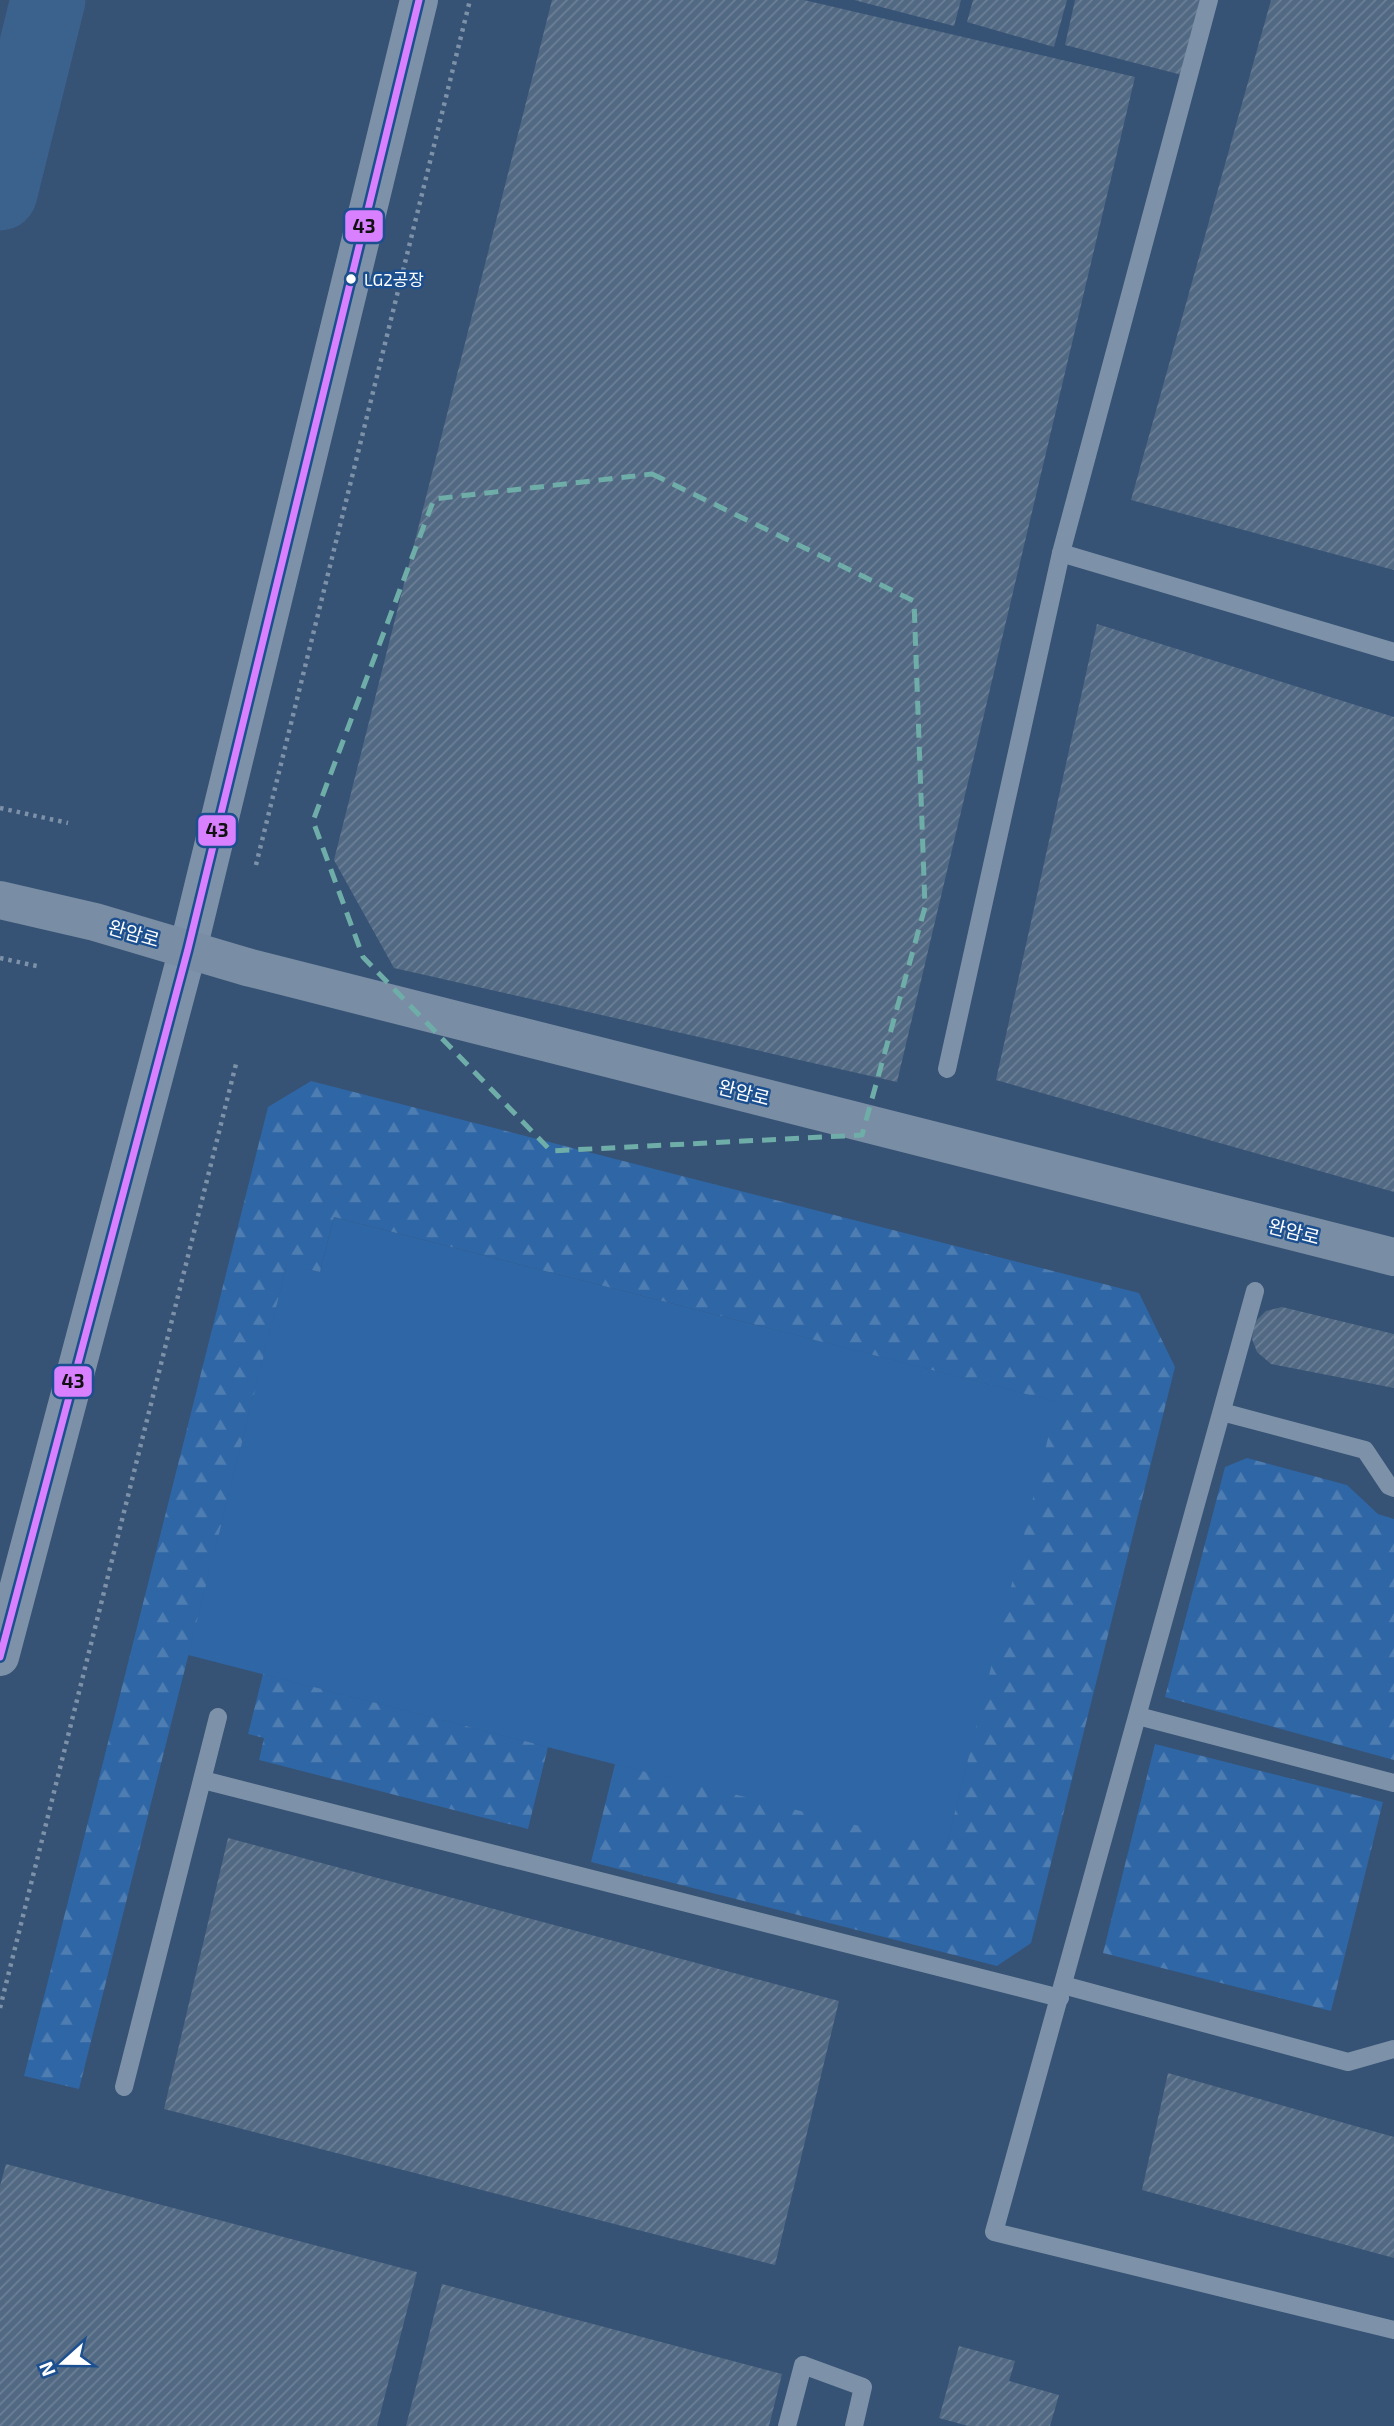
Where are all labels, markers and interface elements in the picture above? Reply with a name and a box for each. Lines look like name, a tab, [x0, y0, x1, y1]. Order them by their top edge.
line badge: 43	[344, 209, 384, 243]
text: 43	[353, 214, 375, 237]
place label: LG2공장	[364, 269, 424, 289]
marker: LG2공장	[344, 272, 358, 286]
line badge: 43	[197, 814, 237, 847]
text: 43	[206, 818, 228, 841]
street label: 완암로	[106, 915, 162, 951]
street label: 완암로	[716, 1074, 772, 1110]
street label: 완암로	[1266, 1213, 1322, 1249]
line badge: 43	[53, 1365, 93, 1398]
text: 43	[62, 1369, 84, 1392]
north arrow	[28, 2328, 98, 2398]
text: N	[33, 2359, 60, 2380]

